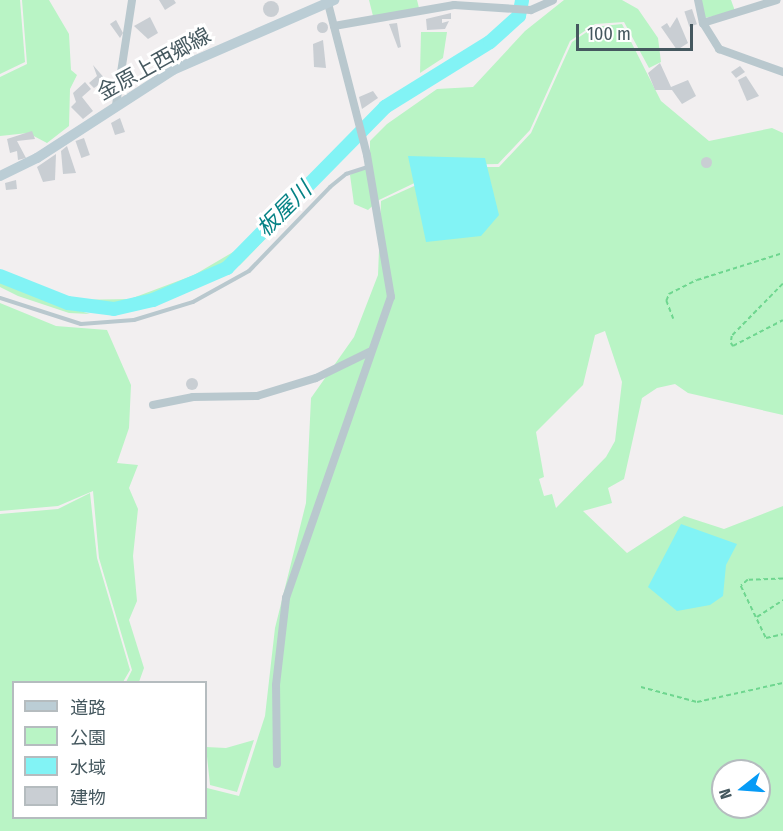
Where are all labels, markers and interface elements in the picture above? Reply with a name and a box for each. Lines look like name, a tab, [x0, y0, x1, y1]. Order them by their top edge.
scale bar	[579, 12, 696, 50]
street label: 金原上西郷線	[93, 22, 215, 106]
text: 100 m	[587, 23, 631, 45]
water label: 板屋川	[251, 176, 317, 242]
legend	[12, 681, 207, 819]
text: 道路	[70, 697, 106, 719]
text: 公園	[70, 727, 106, 749]
text: 水域	[70, 757, 106, 779]
north arrow	[711, 759, 771, 819]
text: N	[715, 786, 736, 801]
text: 建物	[70, 787, 106, 809]

